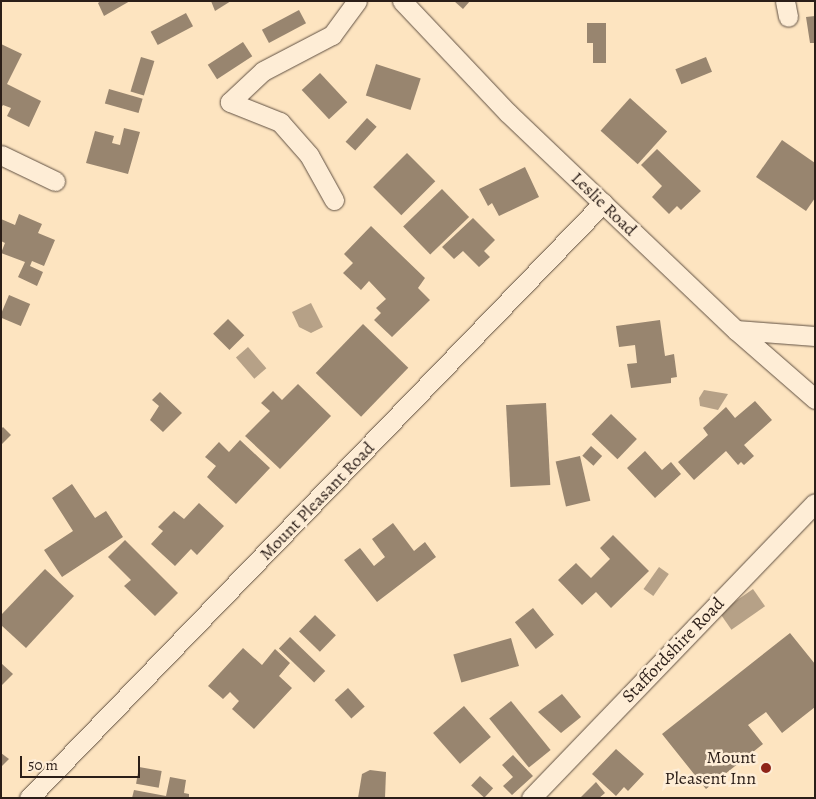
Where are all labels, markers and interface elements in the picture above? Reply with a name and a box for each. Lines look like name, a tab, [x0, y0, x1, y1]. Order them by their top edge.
street label: Leslie Road	[567, 167, 641, 241]
street label: Mount Pleasant Road	[255, 437, 379, 565]
street label: Staffordshire Road	[617, 593, 729, 707]
scale bar	[22, 746, 142, 778]
place label: Mount Pleasent Inn	[665, 747, 756, 790]
text: 50 m	[28, 755, 58, 775]
marker: Mount Pleasent Inn	[760, 762, 772, 774]

